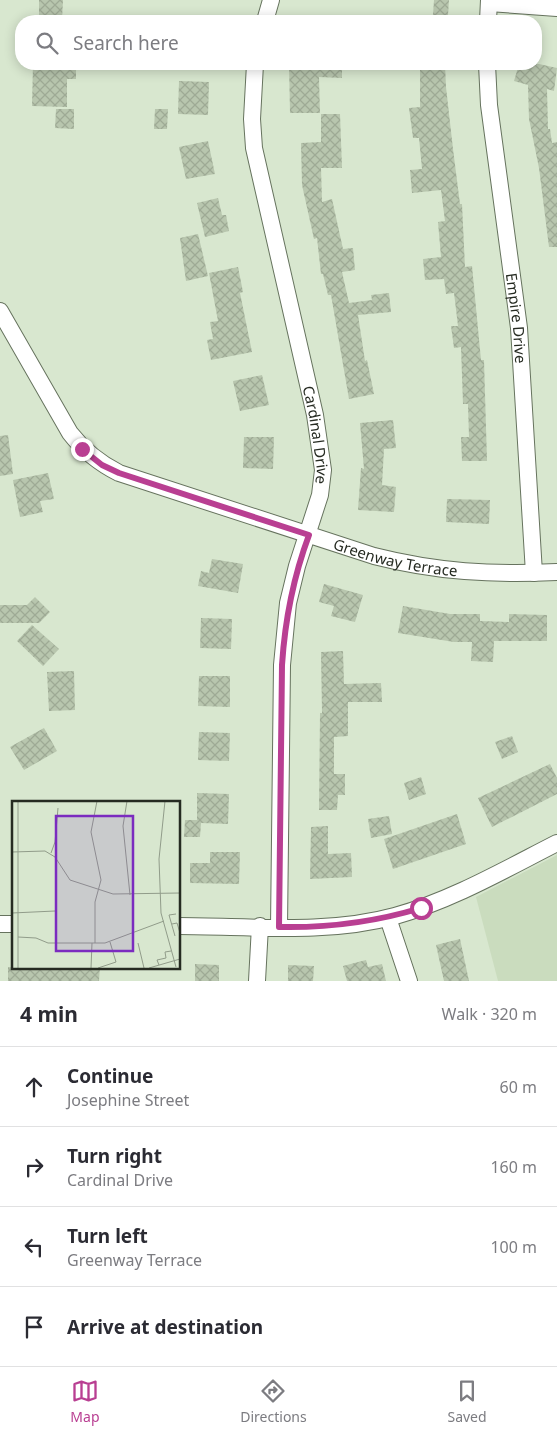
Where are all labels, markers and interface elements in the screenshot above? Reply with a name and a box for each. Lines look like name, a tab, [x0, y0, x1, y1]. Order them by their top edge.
search box	[15, 15, 542, 70]
icon: search	[33, 29, 61, 57]
text: Search here	[73, 30, 179, 56]
street label: Empire Drive	[502, 272, 531, 364]
street label: Cardinal Drive	[299, 384, 333, 485]
route end	[71, 438, 94, 461]
street label: Greenway Terrace	[331, 533, 458, 580]
inset map	[12, 801, 180, 968]
route start	[410, 897, 433, 920]
text: 4 min	[20, 1000, 78, 1028]
text: Walk · 320 m	[442, 1003, 537, 1025]
text: Continue	[67, 1063, 153, 1089]
icon: ahead	[20, 1073, 48, 1101]
text: 60 m	[500, 1076, 537, 1098]
text: Josephine Street	[67, 1089, 189, 1111]
text: Turn right	[67, 1143, 162, 1169]
icon: right	[20, 1153, 48, 1181]
text: 160 m	[490, 1156, 537, 1178]
text: Cardinal Drive	[67, 1169, 173, 1191]
text: Turn left	[67, 1223, 148, 1249]
icon: left	[20, 1233, 48, 1261]
text: 100 m	[490, 1236, 537, 1258]
text: Greenway Terrace	[67, 1249, 202, 1271]
icon: arrive	[20, 1313, 48, 1341]
text: Arrive at destination	[67, 1314, 263, 1340]
tab: Map	[70, 1377, 100, 1426]
tab: Directions	[240, 1377, 307, 1426]
tab: Saved	[447, 1377, 487, 1426]

